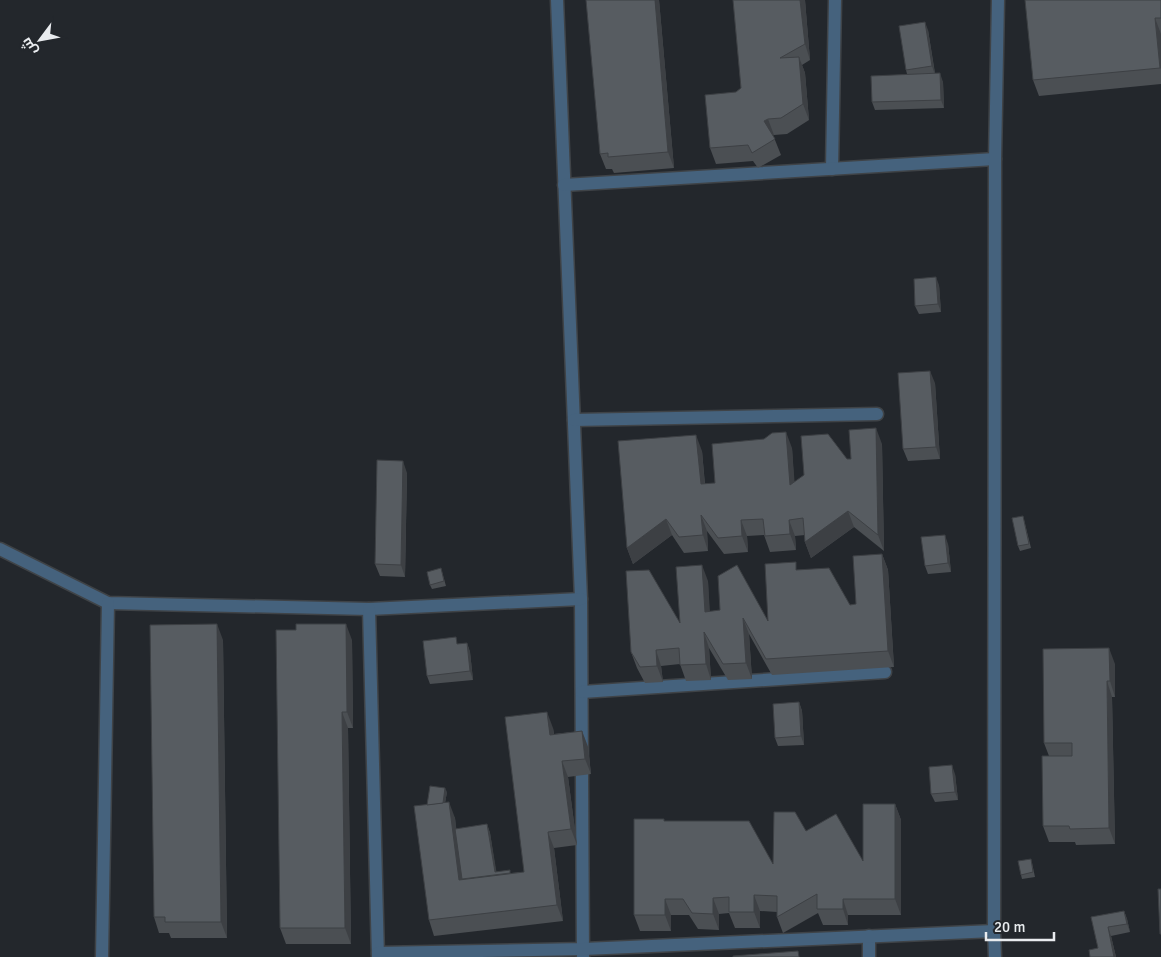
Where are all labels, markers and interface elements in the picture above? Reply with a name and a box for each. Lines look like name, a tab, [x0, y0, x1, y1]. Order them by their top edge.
north arrow	[15, 15, 65, 65]
text: ش	[17, 34, 41, 59]
scale bar	[986, 910, 1054, 942]
text: 20 m	[994, 918, 1025, 936]

